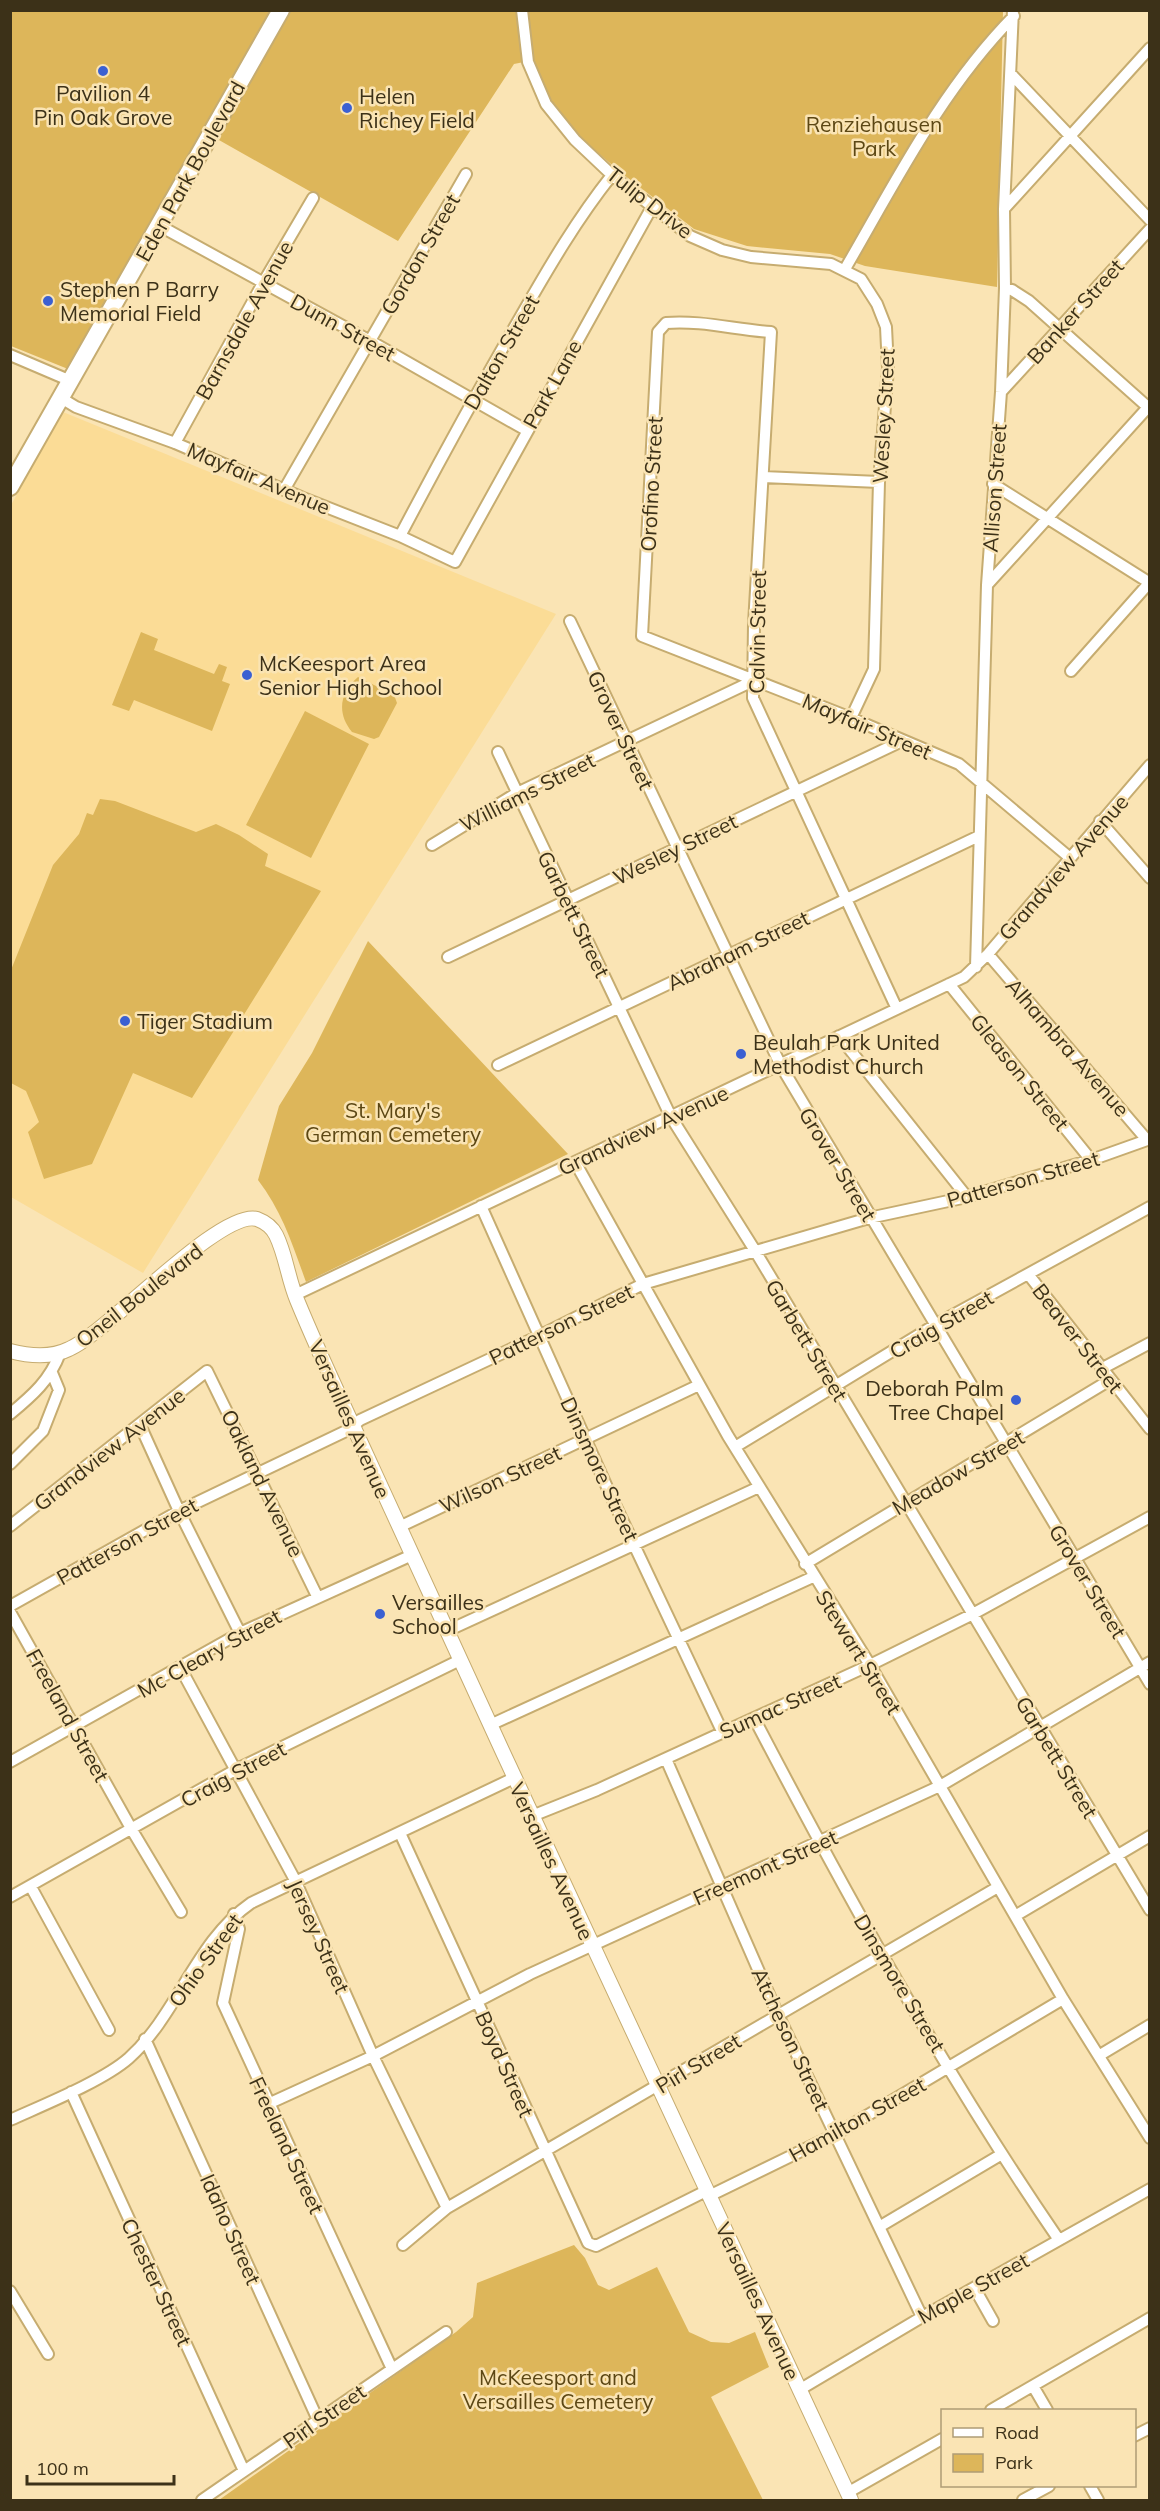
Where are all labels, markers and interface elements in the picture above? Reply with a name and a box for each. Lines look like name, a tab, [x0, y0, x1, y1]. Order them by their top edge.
marker: Pavilion 4 Pin Oak Grove	[96, 64, 110, 78]
street label: Eden Park Boulevard	[130, 76, 250, 266]
place label: Pavilion 4 Pin Oak Grove	[34, 80, 172, 130]
place label: Helen Richey Field	[359, 83, 475, 133]
marker: Helen Richey Field	[340, 101, 354, 115]
park label: Renziehausen Park	[806, 111, 942, 161]
street label: Tulip Drive	[602, 160, 698, 244]
street label: Gordon Street	[375, 189, 465, 319]
street label: Barnsdale Avenue	[190, 236, 298, 404]
street label: Banker Street	[1021, 253, 1129, 369]
place label: Stephen P Barry Memorial Field	[60, 276, 219, 326]
street label: Dunn Street	[286, 288, 400, 366]
street label: Dalton Street	[458, 290, 544, 414]
marker: Stephen P Barry Memorial Field	[41, 294, 55, 308]
street label: Park Lane	[517, 335, 587, 433]
street label: Wesley Street	[866, 348, 900, 484]
street label: Orofino Street	[634, 416, 668, 552]
street label: Allison Street	[977, 423, 1011, 553]
street label: Mayfair Avenue	[184, 436, 334, 520]
street label: Calvin Street	[743, 570, 771, 694]
place label: McKeesport Area Senior High School	[259, 650, 442, 700]
street label: Grover Street	[582, 666, 660, 794]
marker: McKeesport Area Senior High School	[240, 668, 254, 682]
street label: Mayfair Street	[799, 687, 935, 765]
street label: Williams Street	[455, 747, 599, 837]
street label: Grandview Avenue	[993, 789, 1133, 945]
street label: Wesley Street	[609, 808, 741, 890]
street label: Garbett Street	[532, 846, 616, 982]
street label: Abraham Street	[663, 904, 813, 996]
street label: Alhambra Avenue	[1001, 972, 1135, 1122]
place label: Tiger Stadium	[137, 1008, 273, 1034]
street label: Gleason Street	[965, 1008, 1075, 1136]
marker: Tiger Stadium	[118, 1014, 132, 1028]
place label: Beulah Park United Methodist Church	[753, 1029, 940, 1079]
marker: Beulah Park United Methodist Church	[734, 1047, 748, 1061]
street label: Grandview Avenue	[554, 1079, 732, 1181]
park label: St. Mary's German Cemetery	[305, 1097, 481, 1147]
street label: Grover Street	[794, 1102, 882, 1226]
street label: Patterson Street	[944, 1145, 1102, 1213]
street label: Oneil Boulevard	[70, 1237, 208, 1353]
street label: Garbett Street	[760, 1274, 854, 1406]
street label: Patterson Street	[485, 1278, 637, 1370]
street label: Beaver Street	[1027, 1278, 1129, 1398]
street label: Craig Street	[884, 1284, 998, 1364]
street label: Versailles Avenue	[303, 1336, 397, 1502]
place label: Deborah Palm Tree Chapel	[865, 1375, 1004, 1425]
street label: Grandview Avenue	[28, 1382, 190, 1516]
street label: Dinsmore Street	[555, 1393, 645, 1545]
marker: Deborah Palm Tree Chapel	[1009, 1393, 1023, 1407]
street label: Oakland Avenue	[216, 1405, 310, 1561]
street label: Meadow Street	[887, 1424, 1029, 1520]
street label: Wilson Street	[435, 1439, 565, 1519]
street label: Patterson Street	[52, 1492, 202, 1590]
street label: Grover Street	[1044, 1519, 1132, 1643]
street label: Stewart Street	[811, 1585, 907, 1719]
place label: Versailles School	[392, 1589, 484, 1639]
street label: Mc Cleary Street	[133, 1603, 285, 1703]
marker: Versailles School	[373, 1607, 387, 1621]
street label: Freeland Street	[21, 1644, 115, 1786]
street label: Sumac Street	[715, 1668, 845, 1744]
street label: Garbett Street	[1010, 1691, 1104, 1823]
street label: Craig Street	[176, 1735, 290, 1813]
street label: Versailles Avenue	[504, 1778, 600, 1944]
street label: Freemont Street	[689, 1823, 841, 1911]
street label: Jersey Street	[282, 1875, 356, 1997]
street label: Ohio Street	[162, 1908, 248, 2012]
street label: Dinsmore Street	[849, 1909, 951, 2057]
street label: Atcheson Street	[747, 1963, 835, 2115]
street label: Boyd Street	[470, 2007, 540, 2121]
street label: Pirl Street	[651, 2027, 745, 2099]
street label: Hamilton Street	[784, 2071, 930, 2167]
street label: Freeland Street	[244, 2072, 330, 2218]
street label: Idaho Street	[195, 2170, 267, 2288]
street label: Chester Street	[116, 2214, 198, 2350]
street label: Versailles Avenue	[710, 2218, 806, 2384]
street label: Maple Street	[913, 2247, 1033, 2329]
park label: McKeesport and Versailles Cemetery	[463, 2364, 653, 2414]
street label: Pirl Street	[278, 2378, 370, 2454]
legend	[941, 2409, 1136, 2487]
text: Road	[995, 2421, 1039, 2444]
scale bar	[27, 2448, 174, 2486]
text: Park	[995, 2451, 1034, 2474]
text: 100 m	[36, 2457, 89, 2480]

